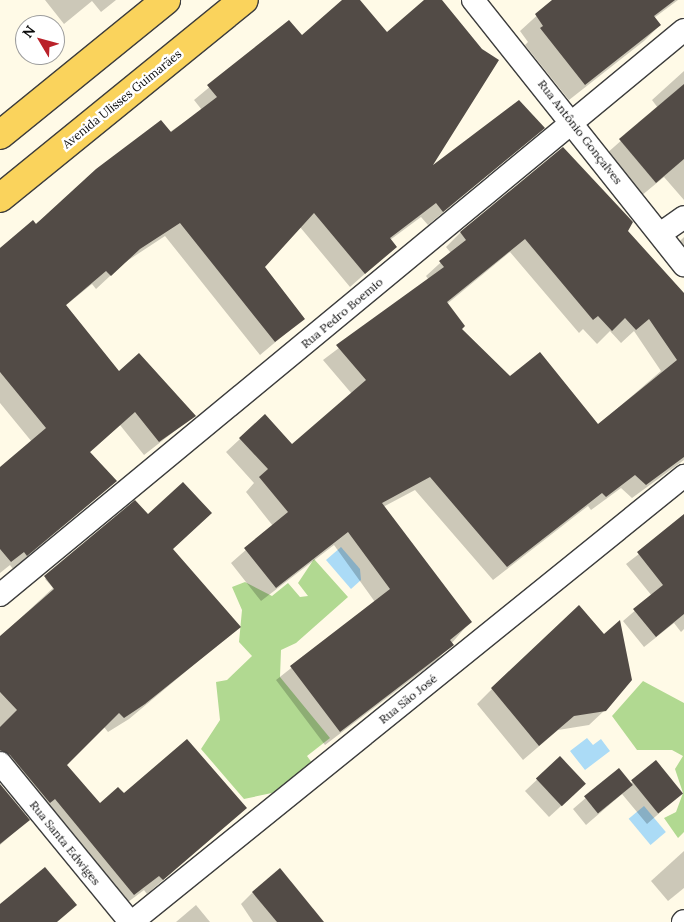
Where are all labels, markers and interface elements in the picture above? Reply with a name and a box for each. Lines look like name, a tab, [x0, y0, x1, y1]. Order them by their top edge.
north arrow	[15, 15, 65, 65]
text: N	[18, 22, 39, 41]
street label: Avenida Ulisses Guimarães	[60, 47, 184, 151]
street label: Rua Antônio Gonçalves	[535, 77, 625, 187]
street label: Rua Pedro Boemio	[298, 275, 386, 351]
street label: Rua São José	[376, 671, 440, 727]
street label: Rua Santa Edwiges	[27, 798, 103, 888]

